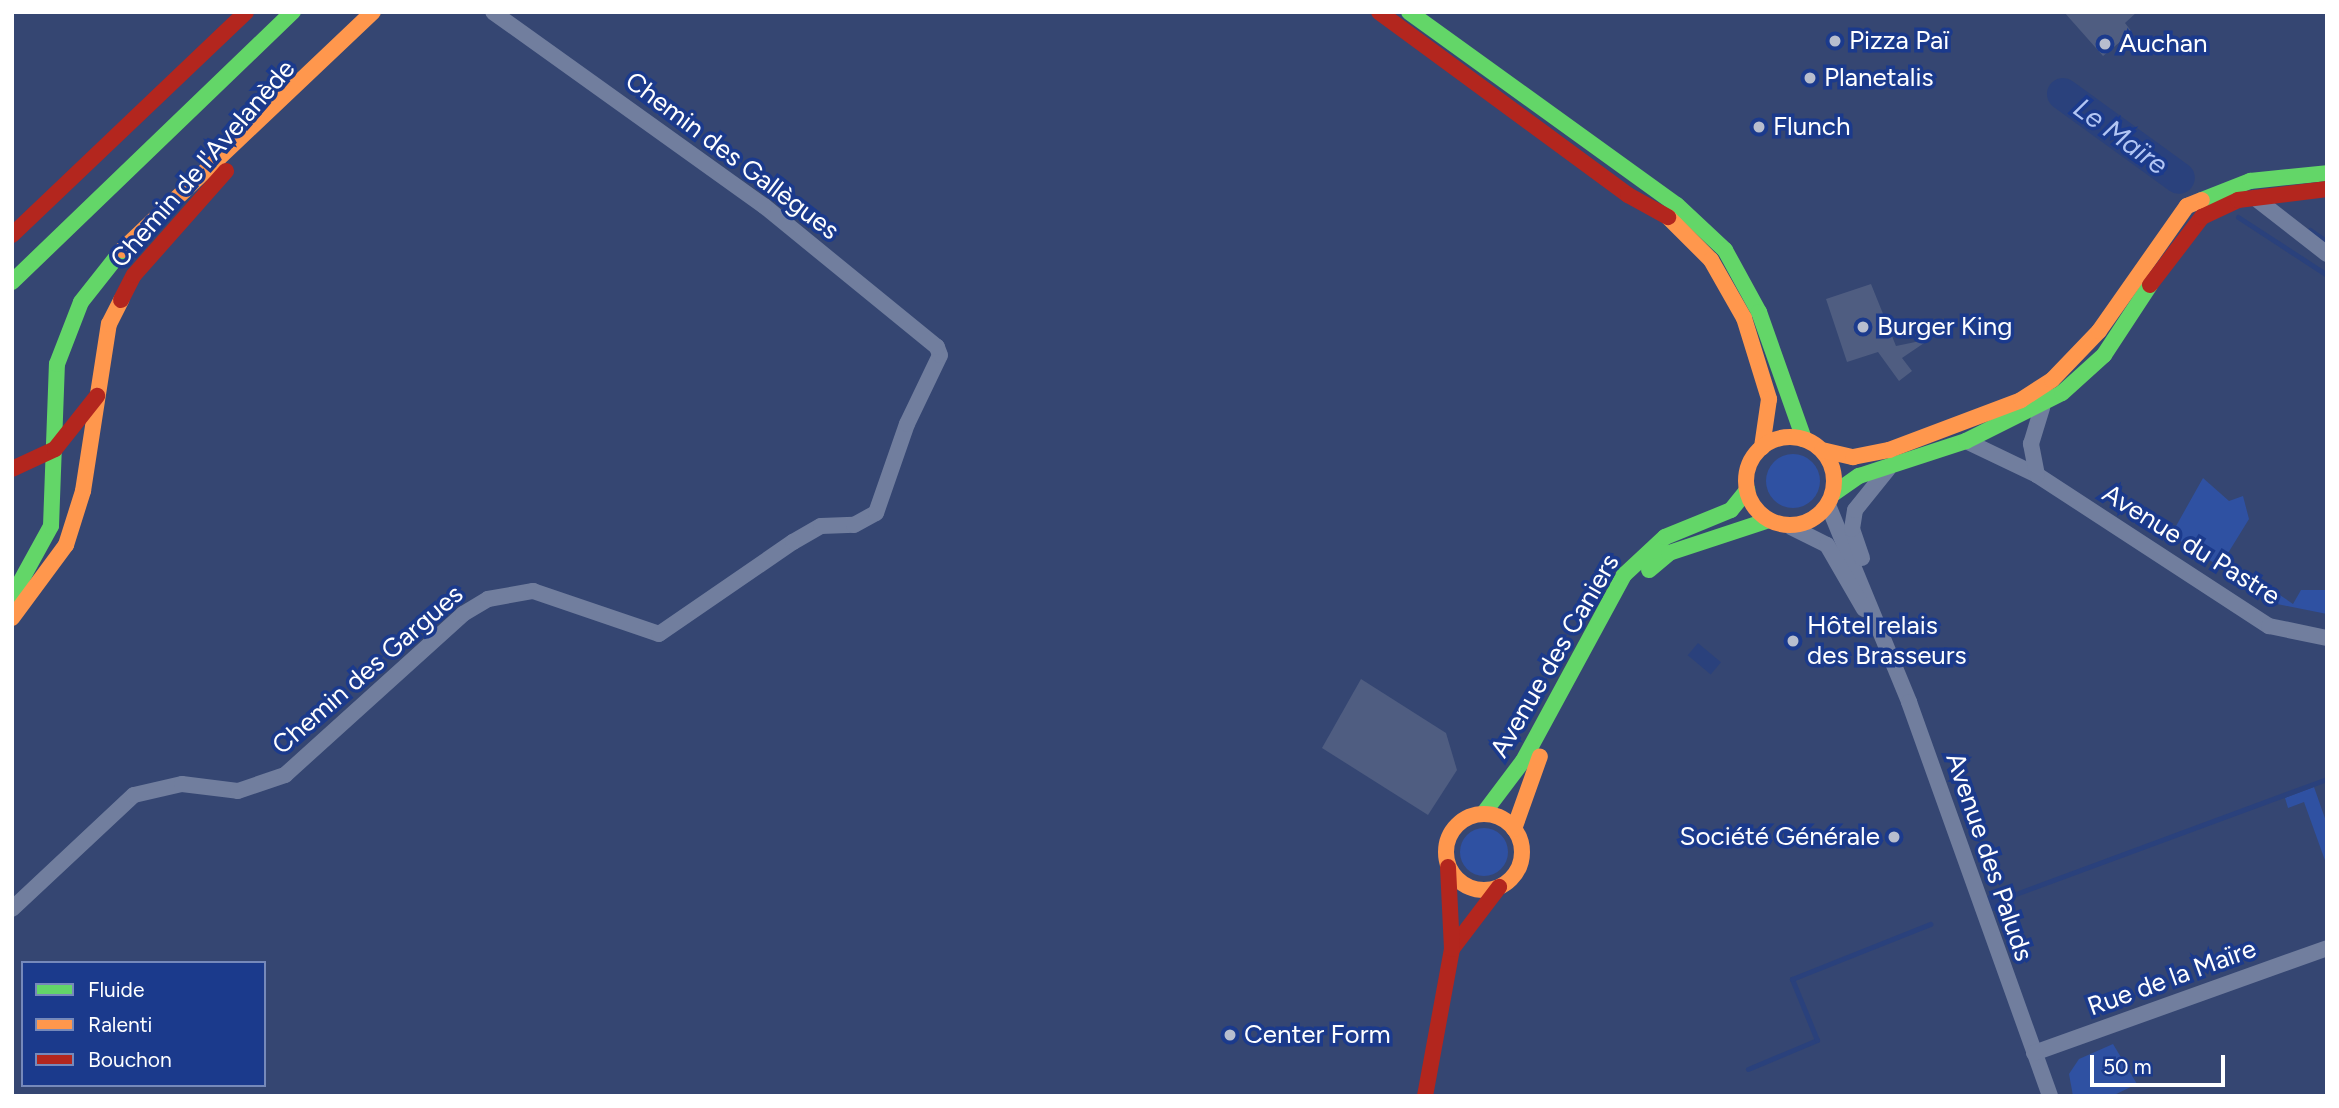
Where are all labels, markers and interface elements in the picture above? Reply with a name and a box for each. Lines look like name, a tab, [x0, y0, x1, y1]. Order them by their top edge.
place label: Pizza Paï	[1849, 25, 1949, 57]
place label: Auchan	[2119, 28, 2207, 60]
marker: Pizza Paï	[1827, 33, 1843, 49]
marker: Auchan	[2097, 36, 2113, 52]
street label: Chemin de l'Avelanède	[104, 54, 302, 274]
place label: Planetalis	[1824, 62, 1934, 94]
street label: Chemin des Gallègues	[619, 66, 845, 246]
marker: Planetalis	[1802, 70, 1818, 86]
water label: Le Maïre	[2067, 91, 2175, 181]
place label: Flunch	[1773, 111, 1850, 143]
marker: Flunch	[1751, 119, 1767, 135]
place label: Burger King	[1877, 311, 2013, 343]
marker: Burger King	[1855, 319, 1871, 335]
street label: Avenue du Pastre	[2096, 478, 2286, 612]
street label: Avenue des Caniers	[1484, 549, 1626, 763]
street label: Chemin des Gargues	[266, 579, 470, 761]
place label: Hôtel relais des Brasseurs	[1807, 610, 1967, 672]
marker: Hôtel relais des Brasseurs	[1785, 633, 1801, 649]
street label: Avenue des Paluds	[1939, 749, 2039, 965]
place label: Société Générale	[1680, 821, 1880, 853]
marker: Société Générale	[1886, 829, 1902, 845]
street label: Rue de la Maïre	[2084, 933, 2260, 1023]
legend	[21, 961, 266, 1087]
text: Fluide	[88, 977, 144, 1002]
text: Ralenti	[88, 1012, 152, 1037]
place label: Center Form	[1244, 1019, 1391, 1051]
marker: Center Form	[1222, 1027, 1238, 1043]
scale bar	[2094, 1042, 2229, 1086]
text: Bouchon	[88, 1047, 172, 1072]
text: 50 m	[2103, 1054, 2152, 1079]

